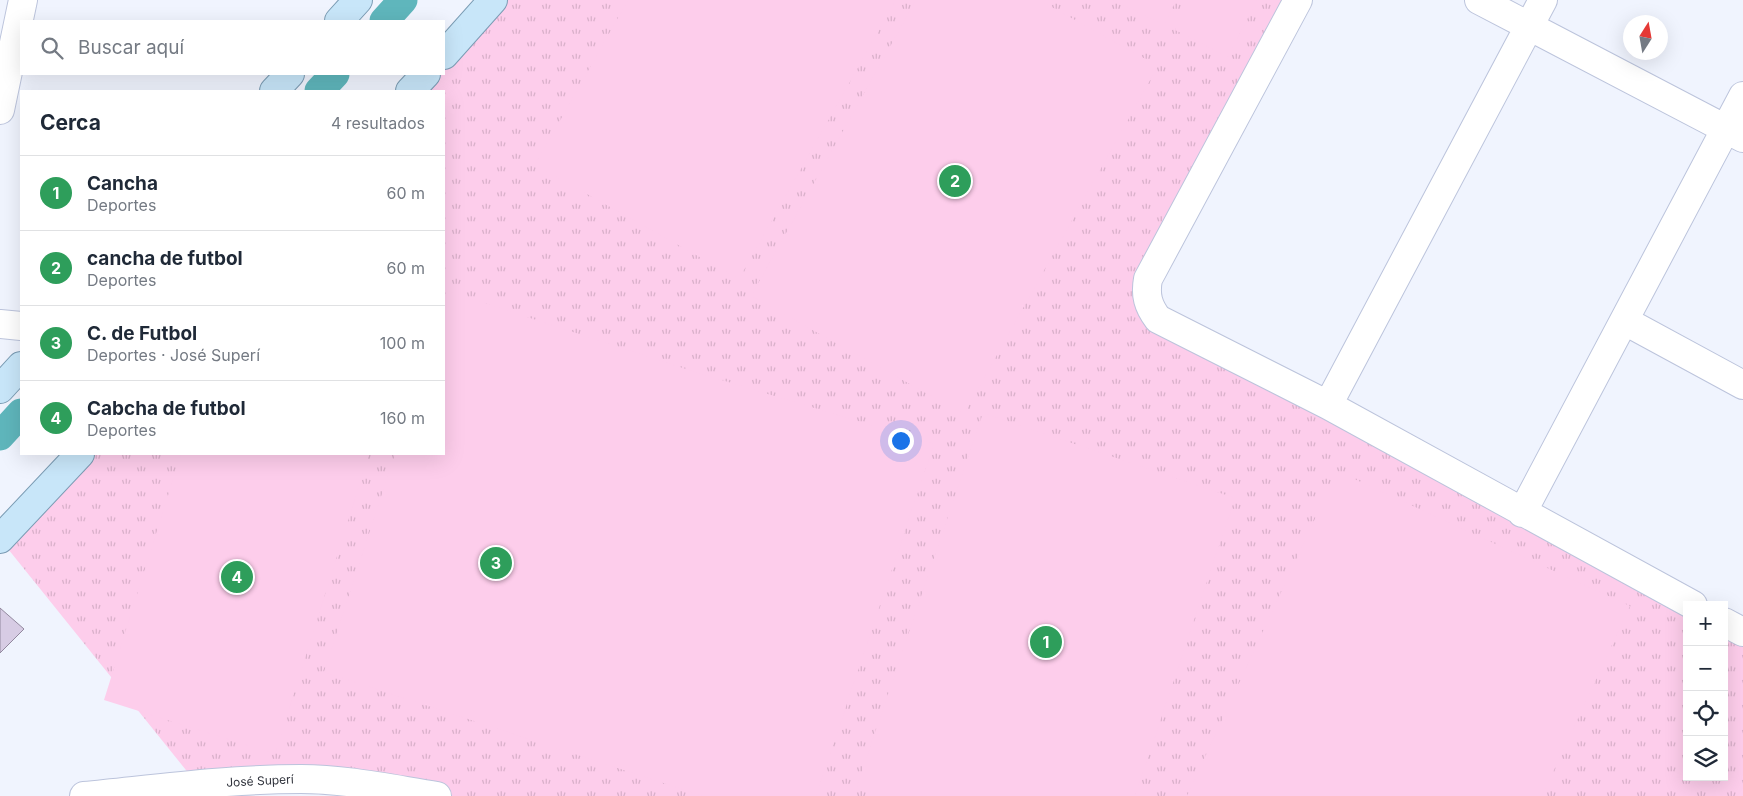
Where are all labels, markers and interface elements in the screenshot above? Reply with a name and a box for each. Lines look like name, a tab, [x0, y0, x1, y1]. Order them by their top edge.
north arrow	[1623, 15, 1668, 60]
search box	[20, 20, 445, 75]
icon: search	[38, 34, 66, 62]
text: Buscar aquí	[78, 36, 184, 59]
text: Cerca	[40, 110, 101, 135]
text: 4 resultados	[331, 113, 425, 133]
pin: 2	[939, 162, 971, 200]
text: Cancha	[87, 172, 158, 195]
text: 1	[53, 183, 59, 203]
text: 60 m	[386, 183, 425, 203]
text: Deportes	[87, 195, 156, 215]
text: cancha de futbol	[87, 247, 243, 270]
text: 2	[51, 258, 61, 278]
text: 60 m	[386, 258, 425, 278]
text: Deportes	[87, 270, 156, 290]
text: C. de Futbol	[87, 322, 197, 345]
text: 3	[51, 333, 61, 353]
text: 100 m	[380, 333, 425, 353]
text: Deportes · José Superí	[87, 345, 260, 365]
text: Cabcha de futbol	[87, 397, 246, 420]
text: 4	[51, 408, 61, 428]
text: 160 m	[380, 408, 425, 428]
text: Deportes	[87, 420, 156, 440]
your location	[888, 428, 914, 454]
pin: 3	[480, 544, 512, 582]
pin: 4	[221, 558, 253, 596]
map controls	[1683, 601, 1728, 781]
button: +	[1683, 601, 1728, 646]
pin: 1	[1030, 623, 1062, 661]
button: −	[1683, 646, 1728, 691]
button: locate	[1683, 691, 1728, 736]
button: layers	[1683, 736, 1728, 781]
street label: José Superí	[226, 771, 294, 790]

